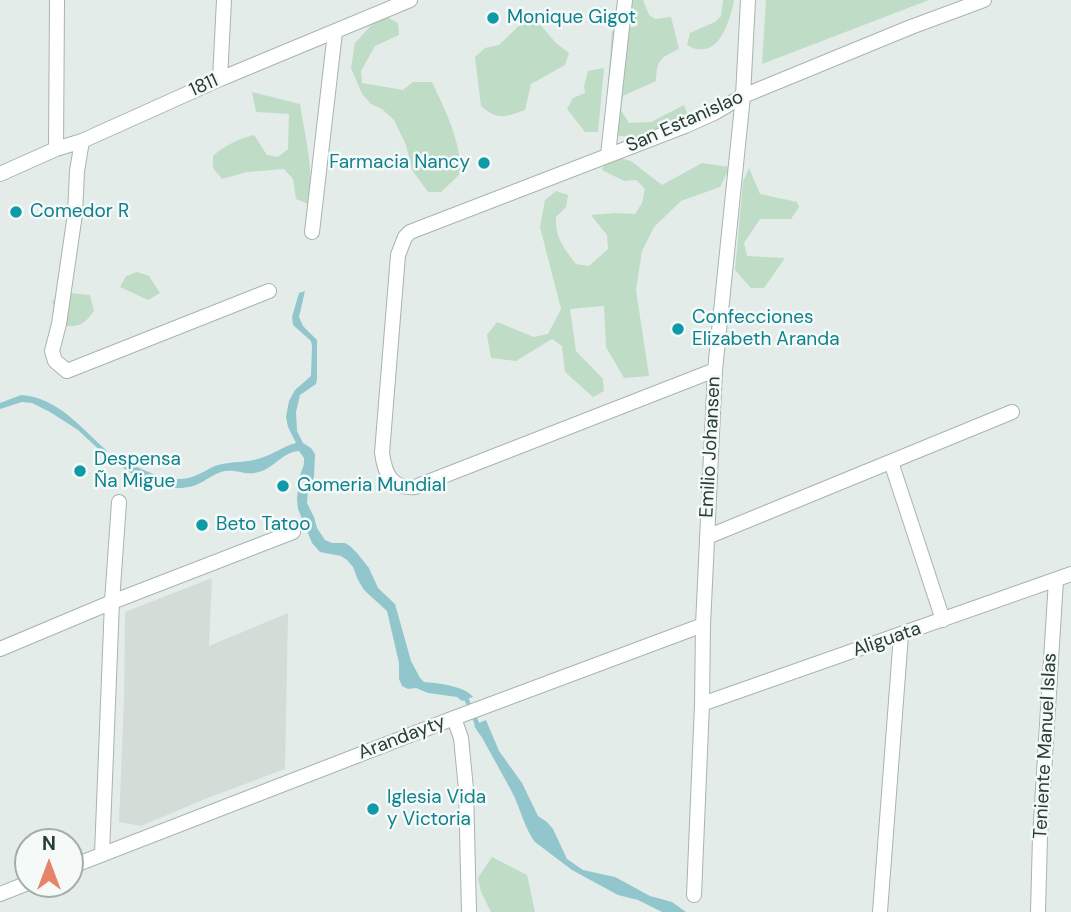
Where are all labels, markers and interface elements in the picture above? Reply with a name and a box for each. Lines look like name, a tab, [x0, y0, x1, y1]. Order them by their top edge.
place label: Monique Gigot	[507, 7, 636, 29]
marker: Monique Gigot	[485, 10, 501, 26]
street label: 1811	[186, 70, 222, 102]
street label: San Estanislao	[623, 86, 747, 158]
place label: Farmacia Nancy	[329, 152, 470, 174]
marker: Farmacia Nancy	[476, 155, 492, 171]
place label: Comedor R	[30, 201, 129, 223]
marker: Comedor R	[8, 204, 24, 220]
place label: Confecciones Elizabeth Aranda	[692, 307, 839, 351]
marker: Confecciones Elizabeth Aranda	[670, 321, 686, 337]
street label: Emilio Johansen	[696, 376, 726, 518]
place label: Despensa Ña Migue	[94, 449, 181, 493]
marker: Despensa Ña Migue	[72, 463, 88, 479]
place label: Gomeria Mundial	[297, 475, 446, 497]
marker: Gomeria Mundial	[275, 478, 291, 494]
place label: Beto Tatoo	[216, 514, 310, 536]
marker: Beto Tatoo	[194, 517, 210, 533]
street label: Aliguata	[850, 618, 924, 662]
street label: Teniente Manuel Islas	[1030, 652, 1062, 840]
street label: Arandayty	[355, 711, 449, 765]
place label: Iglesia Vida y Victoria	[387, 787, 486, 831]
marker: Iglesia Vida y Victoria	[365, 801, 381, 817]
north arrow	[14, 828, 84, 898]
text: N	[42, 831, 56, 856]

